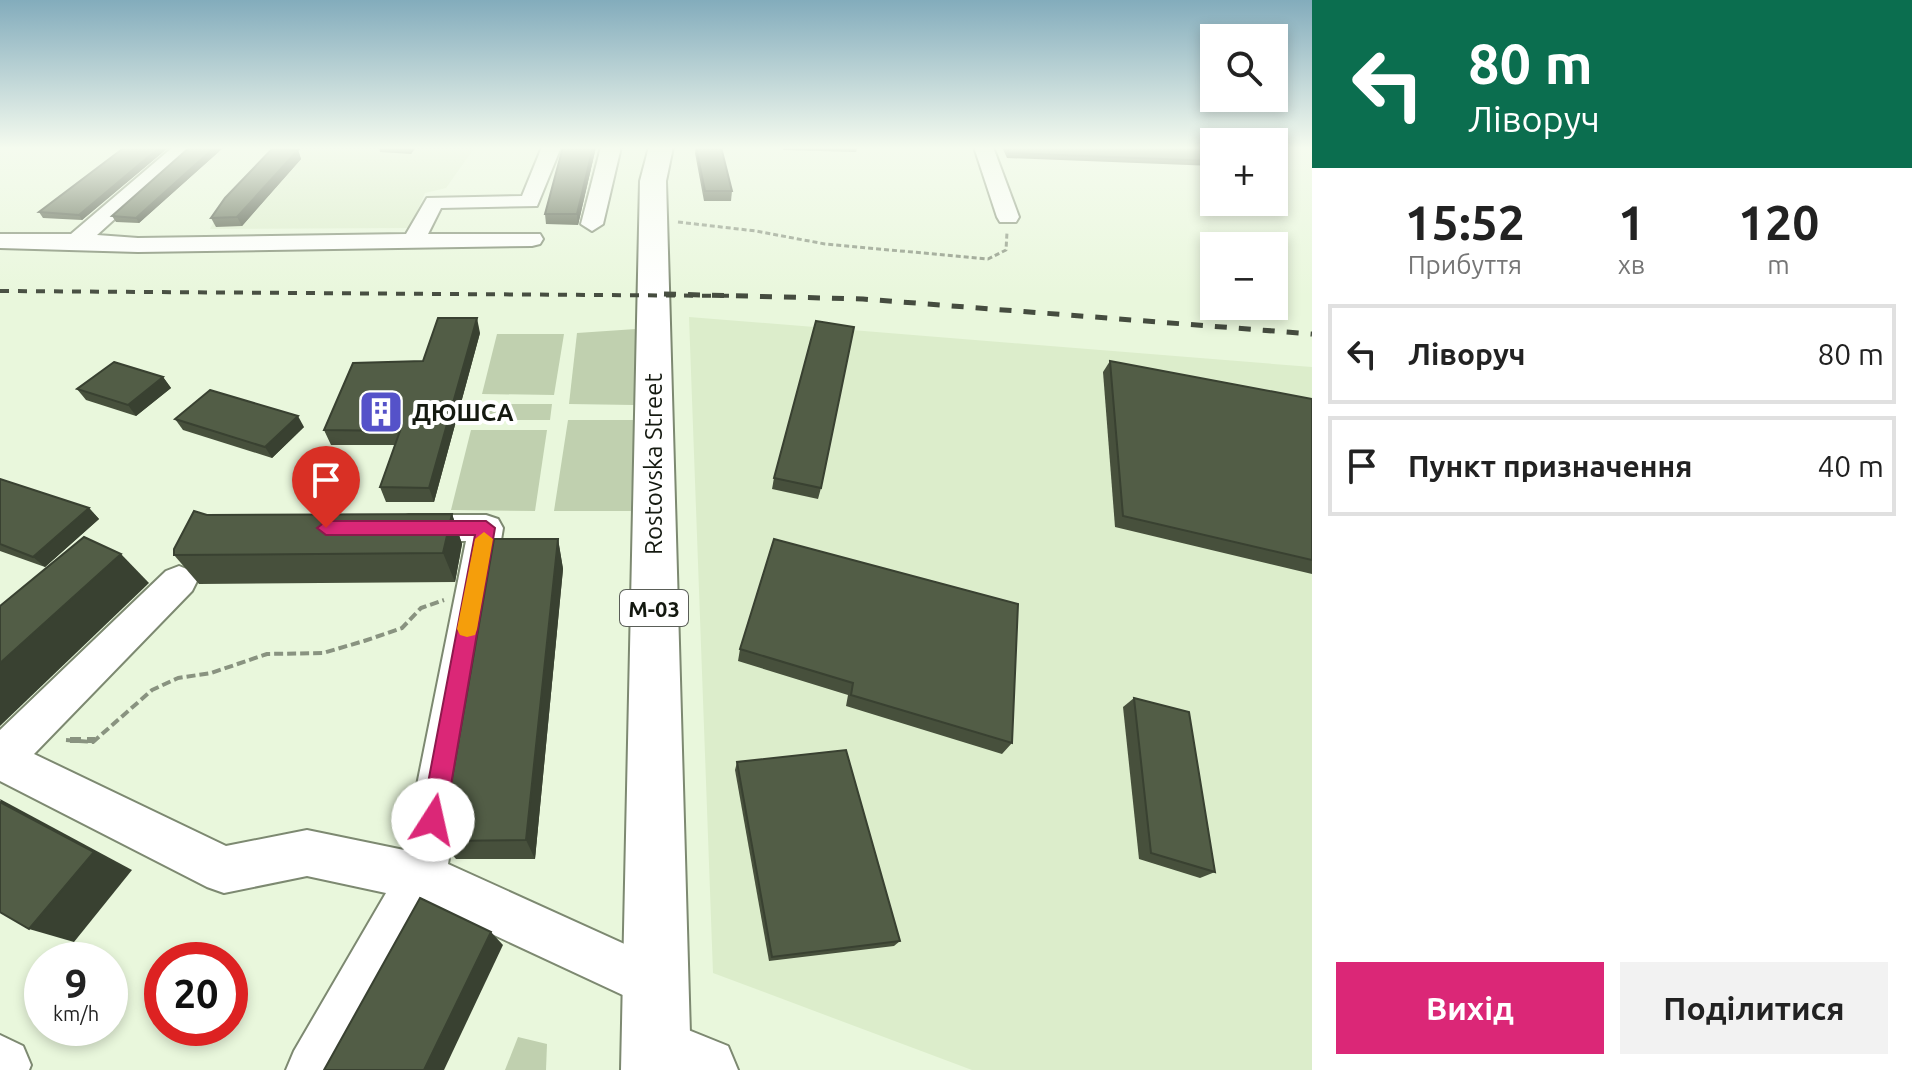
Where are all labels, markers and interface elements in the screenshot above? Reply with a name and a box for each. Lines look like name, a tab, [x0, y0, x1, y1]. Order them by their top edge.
map controls	[1200, 24, 1288, 320]
button: search	[1200, 24, 1288, 112]
icon: left	[1336, 32, 1440, 136]
text: 80 m	[1468, 32, 1593, 95]
text: Ліворуч	[1468, 98, 1600, 139]
button: +	[1200, 128, 1288, 216]
text: 15:52	[1405, 195, 1525, 249]
text: 1	[1618, 195, 1645, 249]
text: 120	[1738, 195, 1819, 249]
button: −	[1200, 232, 1288, 320]
text: Прибуття	[1408, 250, 1522, 279]
text: хв	[1618, 250, 1645, 279]
text: m	[1767, 250, 1790, 279]
icon: left	[1340, 332, 1384, 376]
text: Ліворуч	[1408, 337, 1526, 371]
text: 80 m	[1817, 337, 1884, 371]
street label: Rostovska Street	[640, 373, 667, 555]
building icon: ДЮШСА	[357, 388, 405, 436]
place label: ДЮШСА	[412, 399, 514, 426]
icon: arrive	[1340, 444, 1384, 488]
pin	[292, 446, 360, 528]
text: Пункт призначення	[1408, 449, 1692, 483]
text: 40 m	[1817, 449, 1884, 483]
icon: arrive	[304, 458, 348, 502]
road number: М-03	[620, 590, 688, 626]
position arrow	[391, 778, 475, 862]
speed limit sign: 20	[144, 942, 248, 1046]
text: 9	[65, 961, 87, 1006]
button: Вихід	[1336, 962, 1604, 1054]
button: Поділитися	[1620, 962, 1888, 1054]
text: km/h	[53, 1002, 99, 1025]

